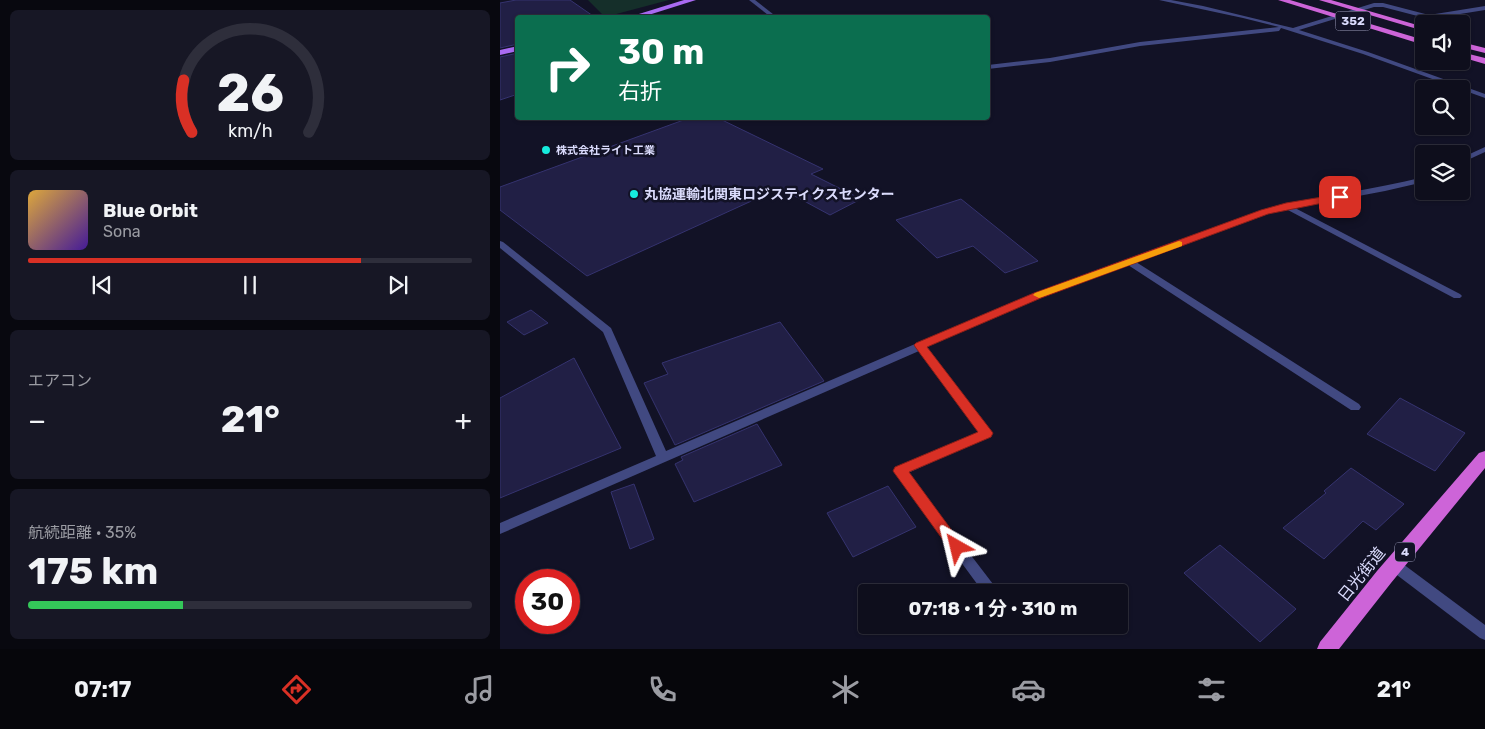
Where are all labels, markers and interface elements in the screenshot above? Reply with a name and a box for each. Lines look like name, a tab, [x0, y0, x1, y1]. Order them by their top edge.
road number: 352	[1336, 12, 1370, 30]
map controls	[1415, 15, 1470, 200]
button: sound	[1415, 15, 1470, 70]
text: 30 m	[618, 31, 704, 73]
icon: right	[535, 35, 600, 100]
text: 26	[216, 62, 284, 124]
text: 右折	[618, 78, 662, 105]
button: search	[1415, 80, 1470, 135]
text: km/h	[228, 120, 272, 141]
marker: 株式会社ライト工業	[540, 144, 552, 156]
place label: 株式会社ライト工業	[556, 144, 655, 157]
button: layers	[1415, 145, 1470, 200]
pin	[1319, 176, 1361, 218]
icon: arrive	[1326, 183, 1354, 211]
place label: 丸協運輸北関東ロジスティクスセンター	[644, 186, 895, 203]
marker: 丸協運輸北関東ロジスティクスセンター	[628, 188, 640, 200]
text: Blue Orbit	[103, 199, 198, 222]
text: Sona	[103, 222, 141, 241]
icon: previous	[88, 271, 116, 299]
icon: pause	[236, 271, 264, 299]
icon: next	[384, 271, 412, 299]
text: エアコン	[28, 371, 92, 390]
text: 21°	[221, 396, 280, 442]
text: −	[28, 404, 46, 437]
text: +	[455, 404, 472, 437]
position arrow	[930, 520, 982, 572]
text: 航続距離 · 35%	[28, 523, 136, 542]
road number: 4	[1395, 542, 1415, 562]
street label: 日光街道	[1334, 543, 1389, 605]
text: 175 km	[28, 548, 158, 594]
speed limit sign: 30	[515, 569, 580, 634]
text: 07:18 · 1 分 · 310 m	[909, 597, 1077, 620]
icon: directions	[279, 672, 314, 707]
icon: music	[462, 672, 497, 707]
icon: phone	[645, 672, 680, 707]
icon: climate	[828, 672, 863, 707]
icon: car	[1011, 672, 1046, 707]
icon: filters	[1194, 672, 1229, 707]
text: 07:17	[74, 676, 131, 703]
text: 21°	[1377, 676, 1411, 703]

